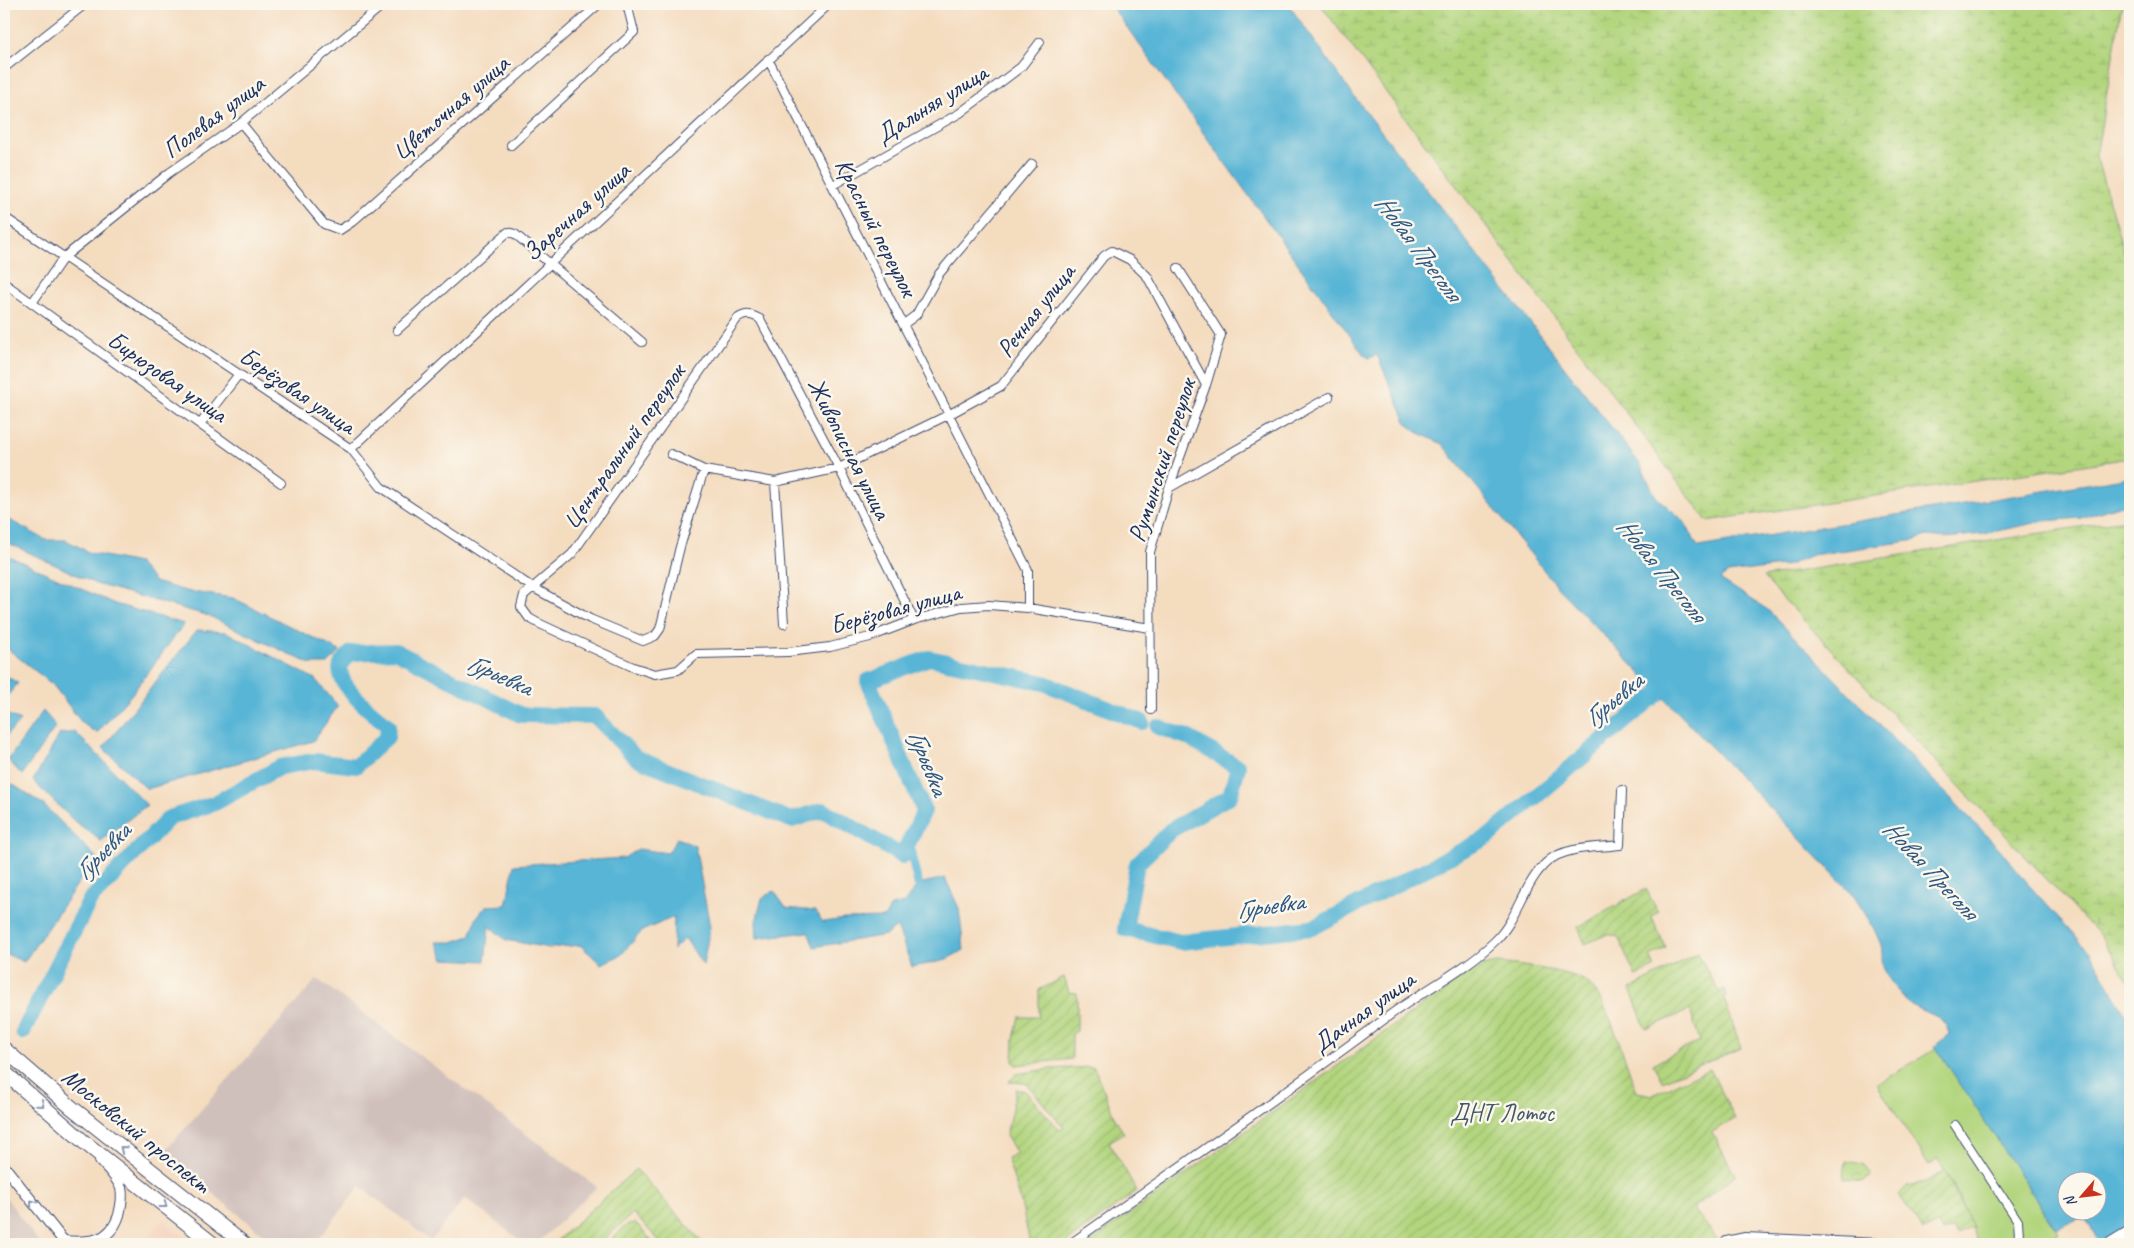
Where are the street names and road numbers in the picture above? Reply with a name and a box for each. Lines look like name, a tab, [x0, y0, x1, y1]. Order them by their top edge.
street label: Цветочная улица	[385, 47, 518, 168]
street label: Дальняя улица	[870, 55, 996, 151]
street label: Полевая улица	[156, 67, 273, 166]
street label: Красный переулок	[828, 153, 926, 305]
street label: Заречная улица	[516, 154, 639, 268]
street label: Речная улица	[989, 255, 1084, 364]
street label: Бирюзовая улица	[101, 324, 235, 431]
street label: Берёзовая улица	[232, 340, 364, 444]
street label: Центральный переулок	[555, 356, 694, 535]
street label: Живописная улица	[800, 372, 899, 526]
street label: Румынский переулок	[1120, 372, 1204, 546]
street label: Берёзовая улица	[826, 575, 967, 643]
street label: Дачная улица	[1306, 962, 1424, 1060]
street label: Московский проспект	[55, 1061, 218, 1201]

